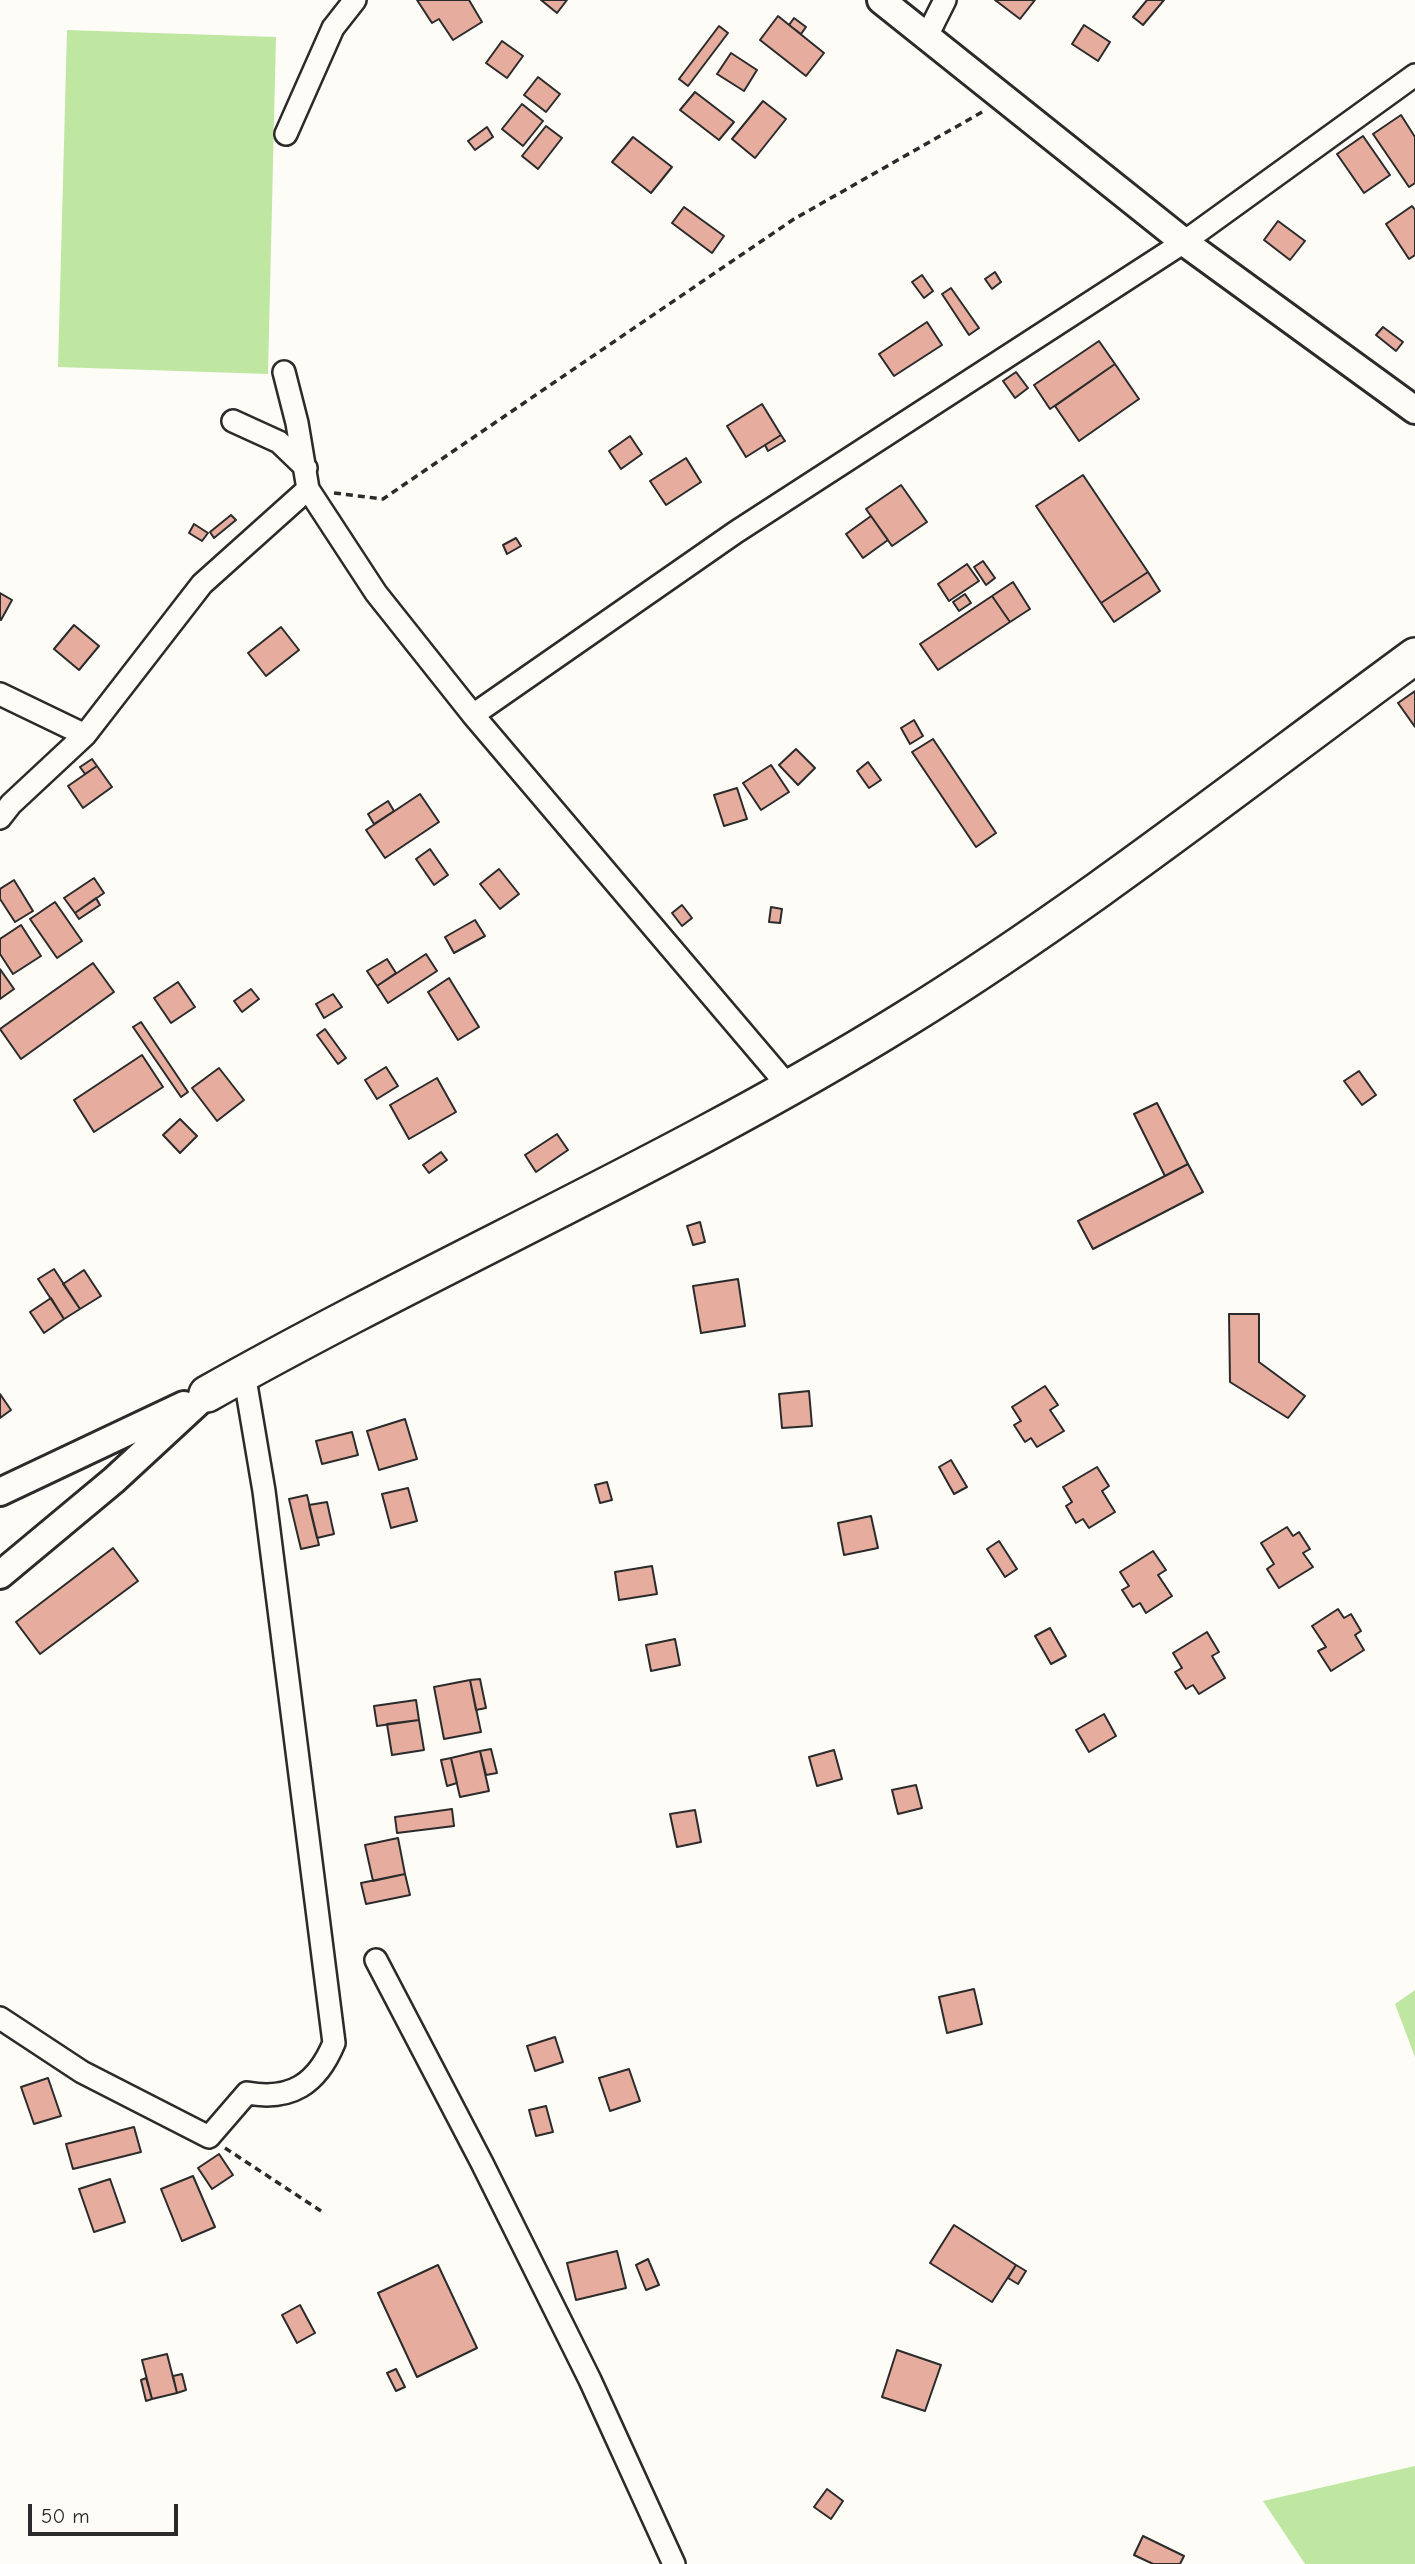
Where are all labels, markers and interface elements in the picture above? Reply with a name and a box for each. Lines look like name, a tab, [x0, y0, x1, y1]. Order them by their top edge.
scale bar	[32, 2490, 182, 2534]
text: 50 m	[41, 2504, 90, 2528]

